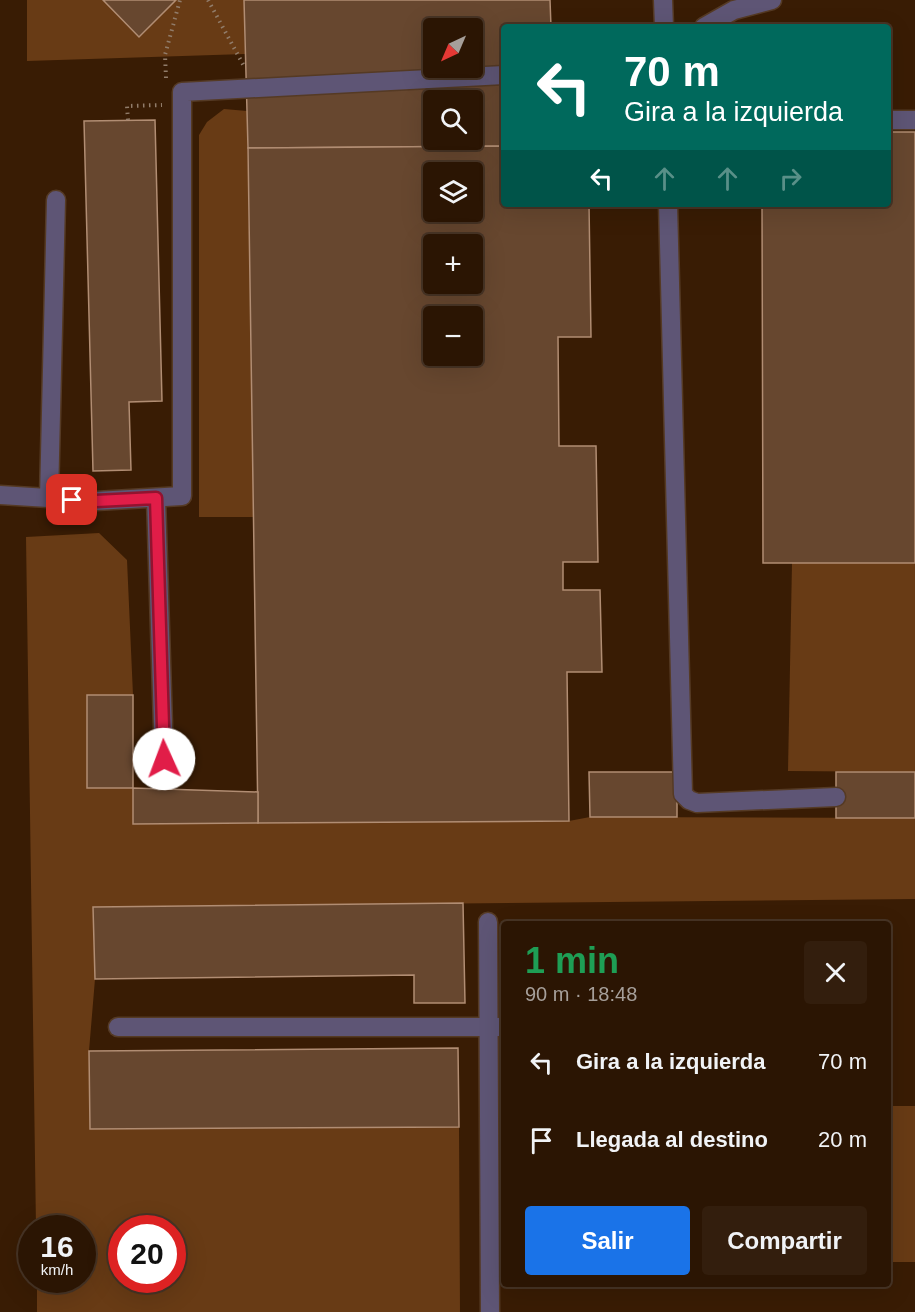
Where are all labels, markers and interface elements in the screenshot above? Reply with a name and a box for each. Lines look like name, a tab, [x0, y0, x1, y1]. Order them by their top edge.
north arrow	[423, 18, 483, 78]
map controls	[423, 18, 483, 366]
icon: left	[525, 48, 603, 126]
text: 70 m	[624, 48, 720, 95]
button: search	[423, 90, 483, 150]
text: Gira a la izquierda	[624, 97, 843, 127]
button: layers	[423, 162, 483, 222]
icon: left	[585, 162, 618, 195]
icon: ahead	[648, 162, 681, 195]
icon: ahead	[711, 162, 744, 195]
icon: right	[774, 162, 807, 195]
button: +	[423, 234, 483, 294]
button: −	[423, 306, 483, 366]
pin	[46, 474, 97, 525]
icon: arrive	[55, 483, 88, 516]
position arrow	[132, 727, 196, 791]
text: 1 min	[525, 940, 619, 981]
button: close	[804, 941, 867, 1004]
text: 90 m · 18:48	[525, 983, 637, 1005]
icon: left	[525, 1046, 558, 1079]
text: Gira a la izquierda	[576, 1049, 766, 1074]
text: 70 m	[818, 1049, 867, 1074]
icon: arrive	[525, 1124, 558, 1157]
text: Llegada al destino	[576, 1127, 768, 1152]
text: 20 m	[818, 1127, 867, 1152]
button: Salir	[525, 1206, 690, 1275]
button: Compartir	[702, 1206, 867, 1275]
speed limit sign: 20	[108, 1215, 186, 1293]
text: 16	[40, 1230, 74, 1263]
text: km/h	[41, 1261, 73, 1278]

